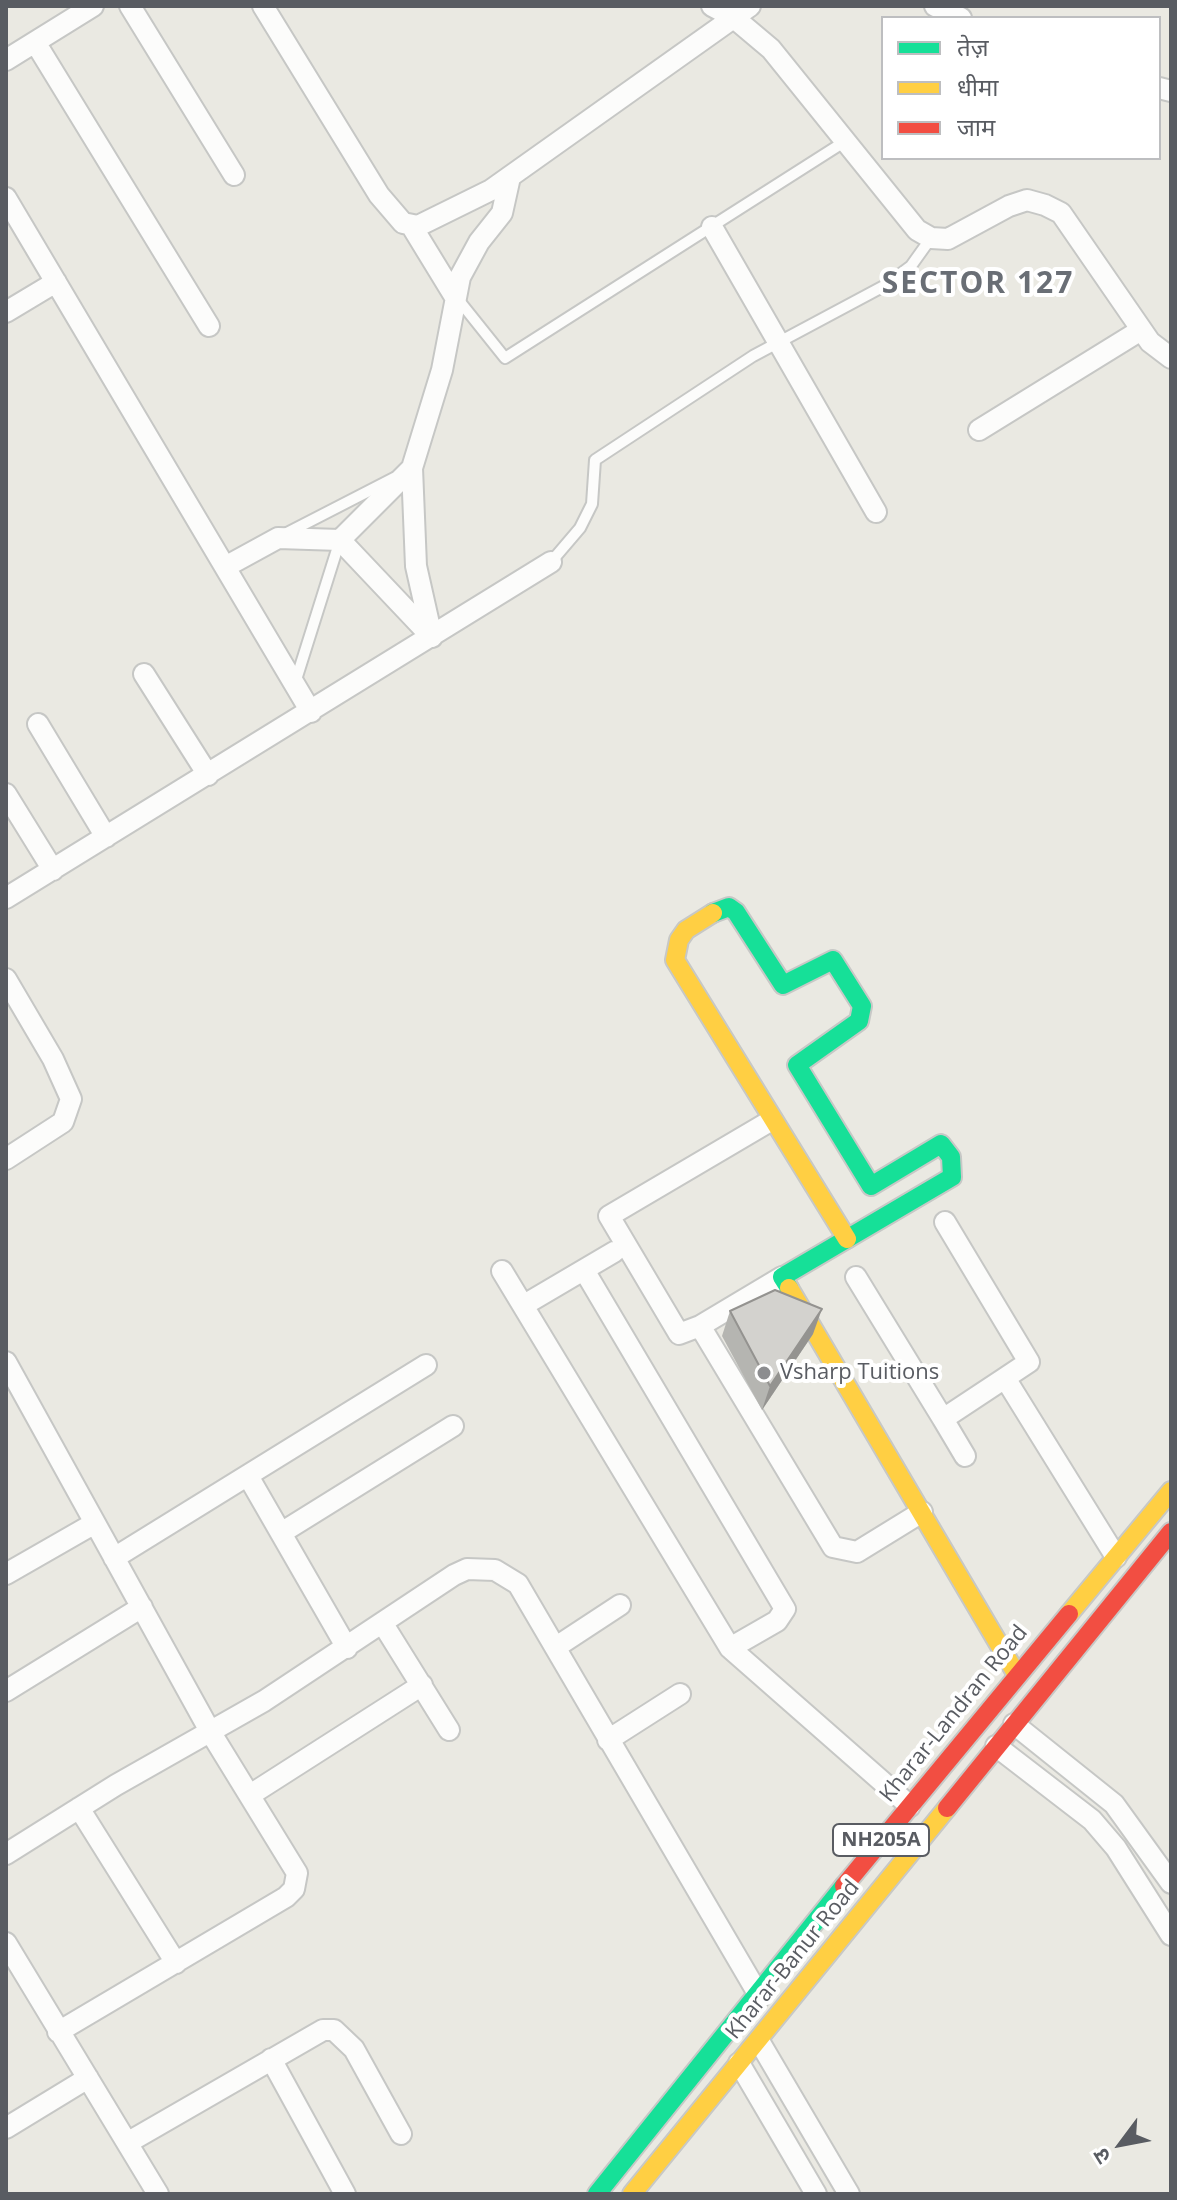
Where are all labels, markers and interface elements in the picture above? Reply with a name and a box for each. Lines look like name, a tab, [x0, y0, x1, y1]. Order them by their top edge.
legend	[881, 16, 1161, 160]
text: तेज़	[957, 30, 989, 63]
text: धीमा	[957, 70, 999, 103]
text: जाम	[957, 110, 995, 143]
district label: SECTOR 127	[882, 266, 1074, 302]
place label: Vsharp Tuitions	[780, 1360, 939, 1386]
marker: Vsharp Tuitions	[755, 1364, 773, 1382]
street label: Kharar-Landran Road	[874, 1620, 1034, 1808]
road number: NH205A	[833, 1824, 929, 1856]
street label: Kharar-Banur Road	[721, 1875, 865, 2045]
north arrow	[1081, 2104, 1161, 2184]
text: उ	[1085, 2143, 1117, 2170]

